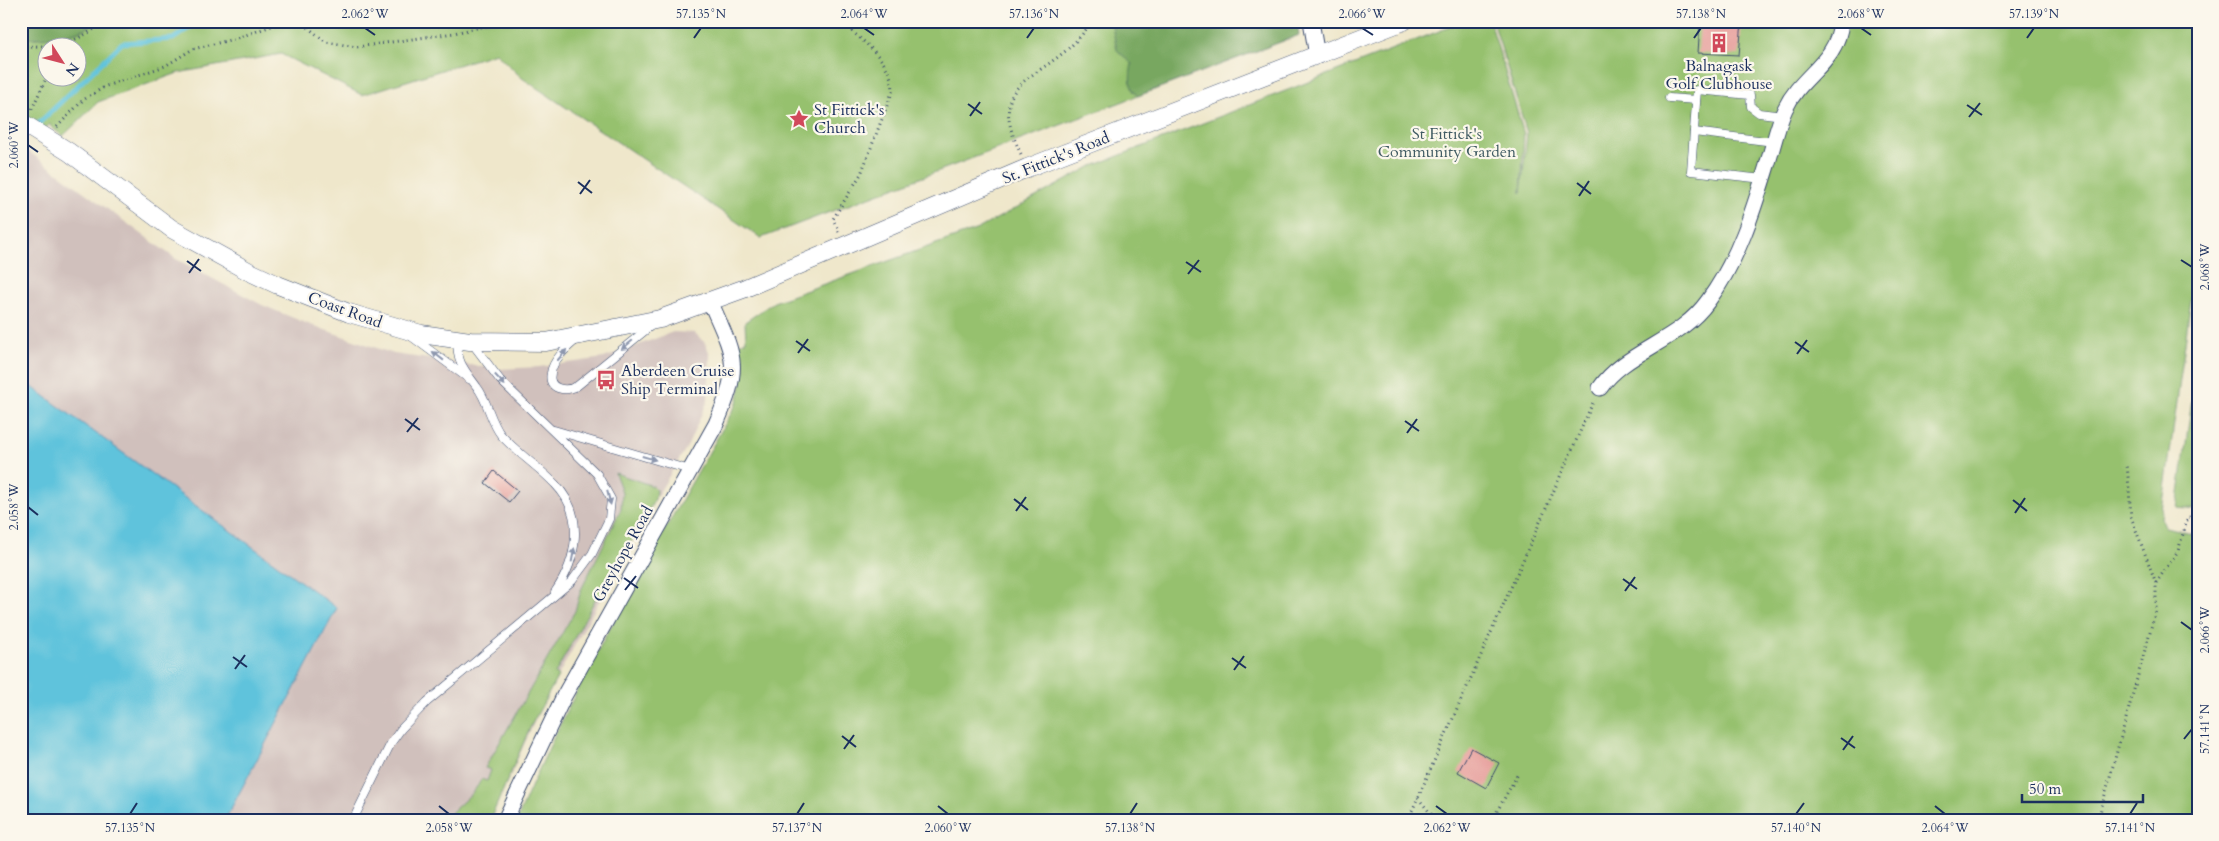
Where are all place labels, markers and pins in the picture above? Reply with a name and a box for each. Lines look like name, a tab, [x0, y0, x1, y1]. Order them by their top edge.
building icon: Balnagask Golf Clubhouse	[1708, 32, 1730, 54]
place label: Balnagask Golf Clubhouse	[1665, 55, 1773, 95]
place label: St Fittick's Church	[814, 99, 884, 139]
place icon: St Fittick's Church	[788, 108, 810, 130]
place label: Aberdeen Cruise Ship Terminal	[621, 360, 734, 400]
bus stop icon: Aberdeen Cruise Ship Terminal	[595, 369, 617, 391]

